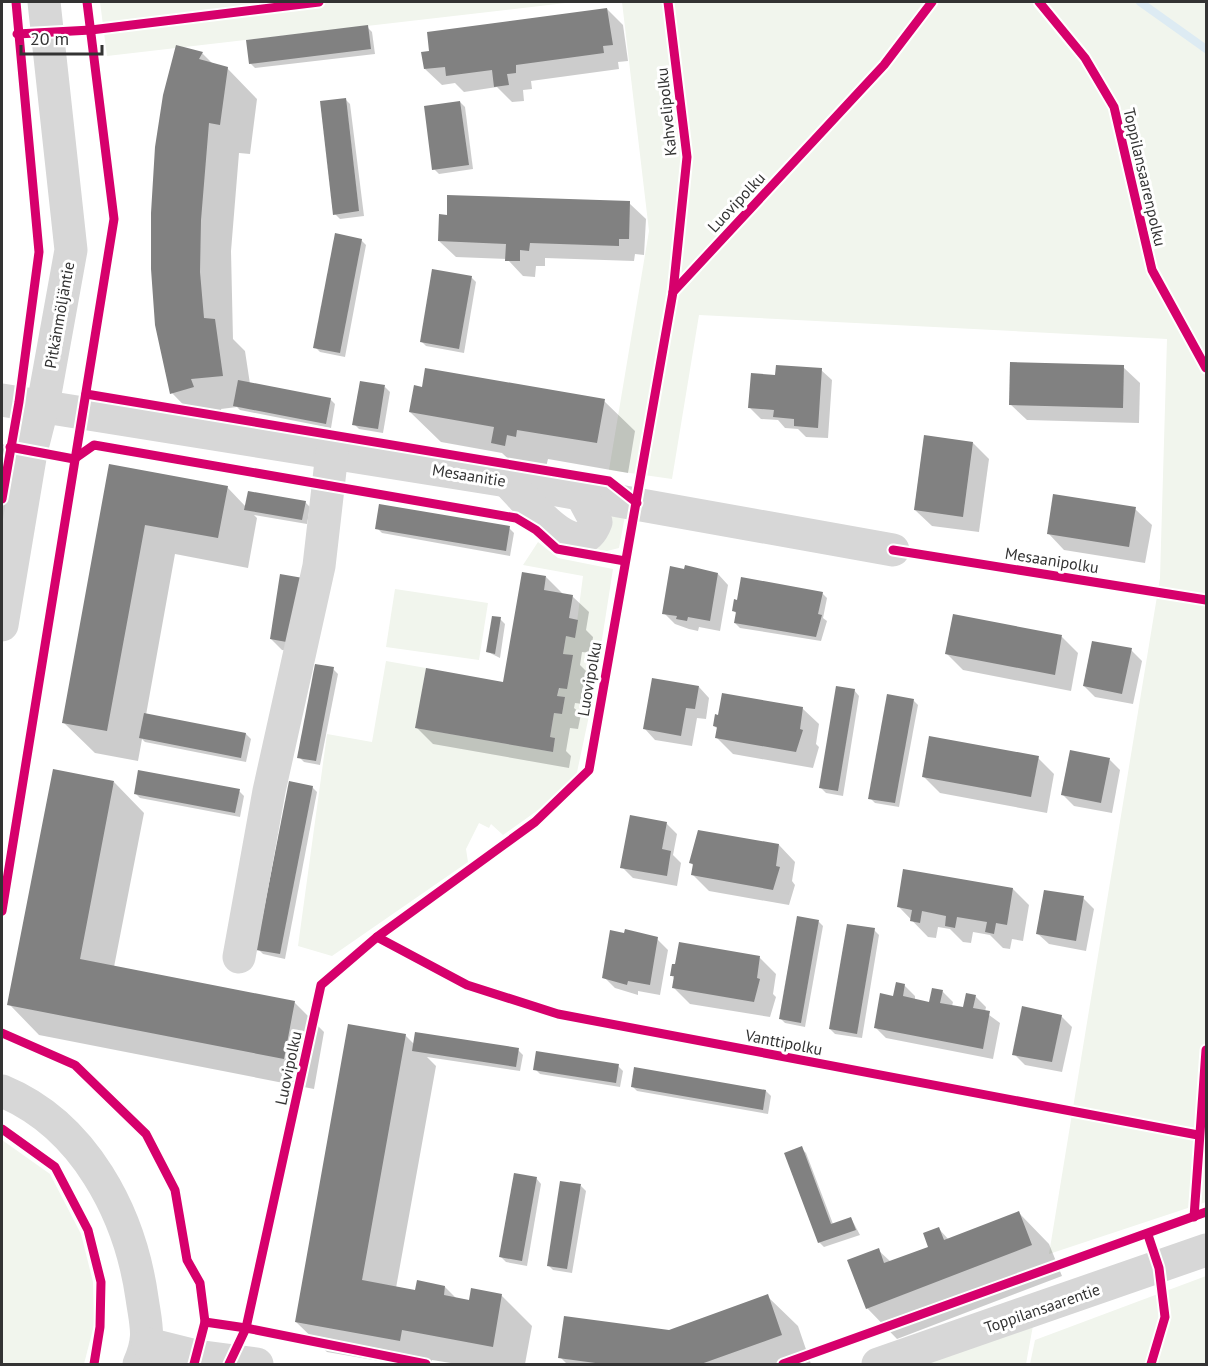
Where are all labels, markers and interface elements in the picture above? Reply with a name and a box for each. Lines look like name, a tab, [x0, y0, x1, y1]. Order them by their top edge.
scale bar	[21, 18, 102, 56]
text: 20 m	[30, 27, 69, 50]
street label: Kahvelipolku	[651, 67, 681, 157]
street label: Toppilansaarenpolku	[1119, 106, 1171, 248]
street label: Luovipolku	[703, 168, 769, 236]
street label: Pitkänmöljäntie	[40, 260, 78, 370]
street label: Mesaanitie	[431, 459, 507, 491]
street label: Mesaanipolku	[1004, 543, 1100, 577]
street label: Luovipolku	[573, 640, 605, 718]
street label: Vanttipolku	[743, 1025, 824, 1059]
street label: Luovipolku	[270, 1029, 306, 1107]
street label: Toppilansaarentie	[981, 1279, 1103, 1337]

